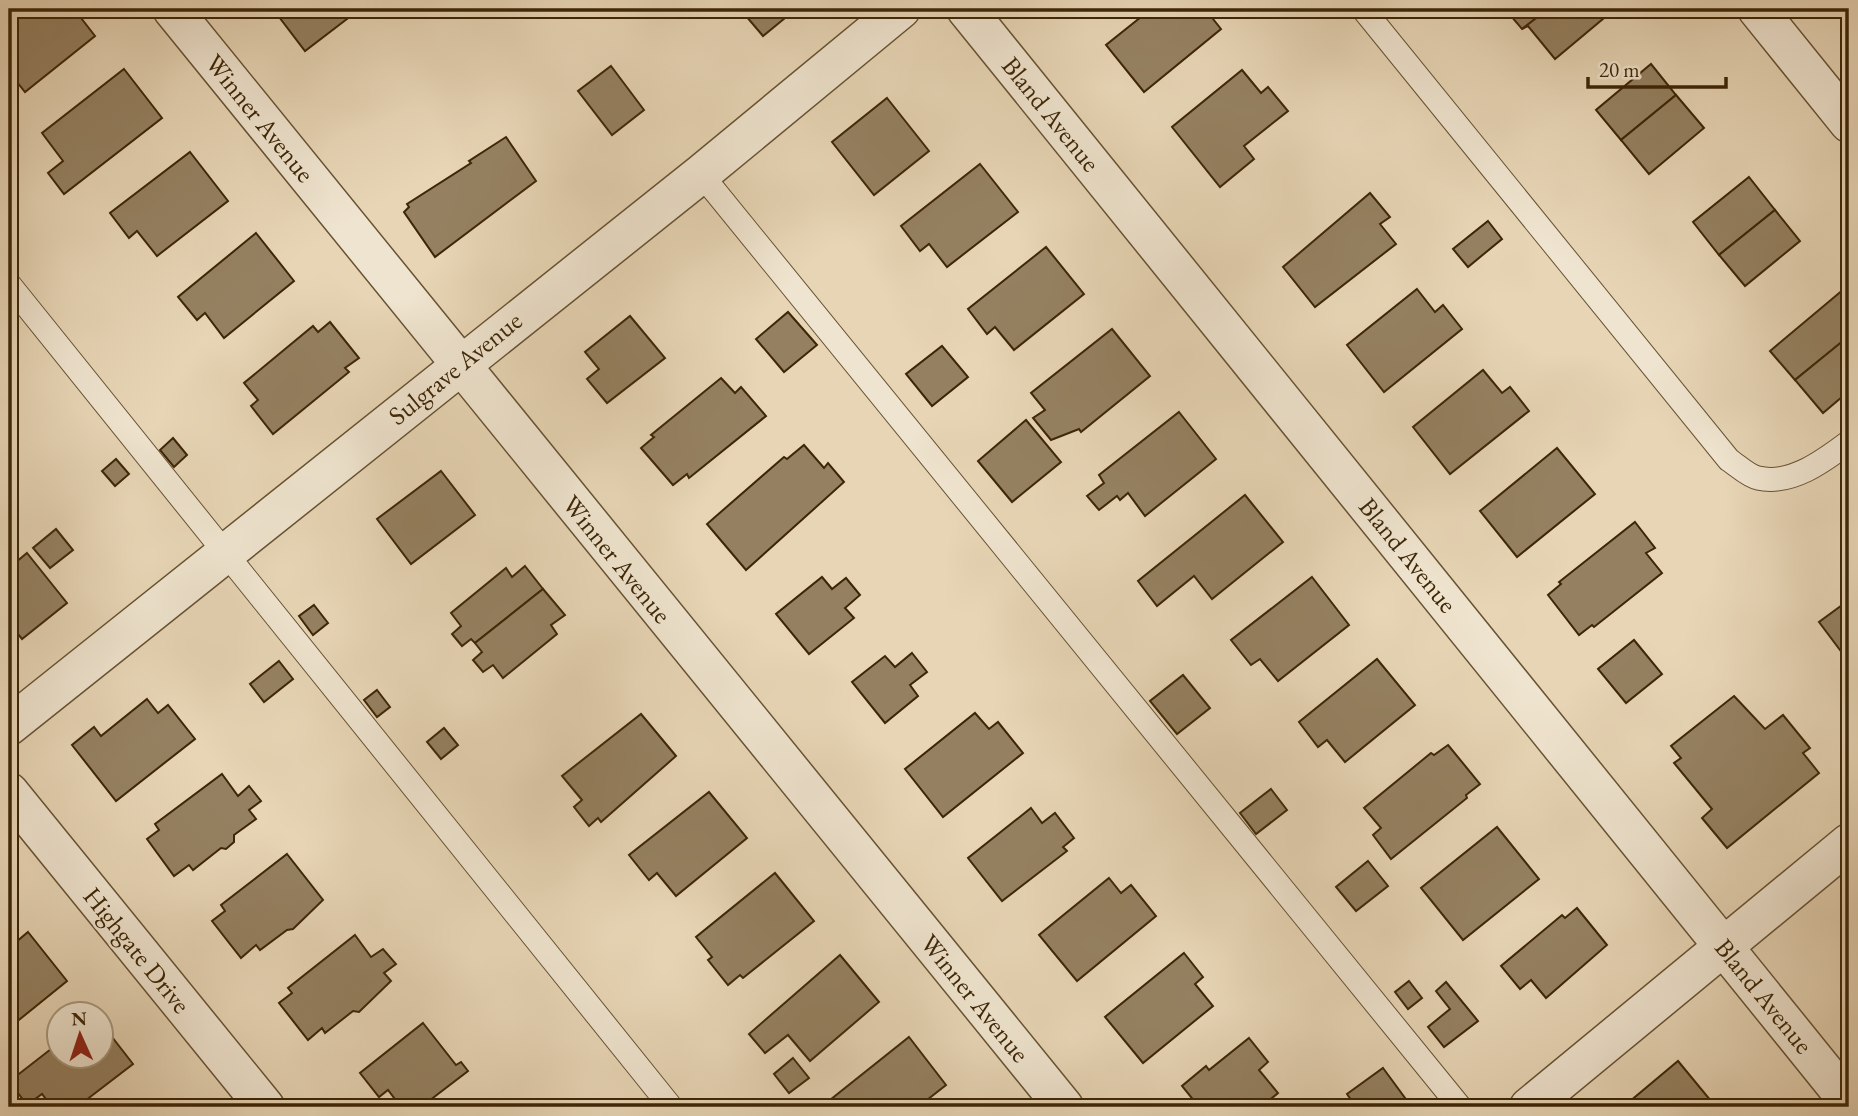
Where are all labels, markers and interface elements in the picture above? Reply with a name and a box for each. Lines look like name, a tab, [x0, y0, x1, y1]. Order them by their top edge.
scale bar	[1588, 46, 1727, 90]
street label: Winner Avenue	[198, 47, 322, 189]
street label: Bland Avenue	[994, 49, 1108, 179]
text: 20 m	[1599, 56, 1640, 83]
street label: Sulgrave Avenue	[381, 304, 529, 432]
street label: Winner Avenue	[555, 488, 679, 630]
street label: Bland Avenue	[1351, 490, 1465, 620]
street label: Highgate Drive	[76, 880, 198, 1020]
street label: Winner Avenue	[913, 927, 1037, 1069]
street label: Bland Avenue	[1707, 931, 1821, 1061]
north arrow	[46, 1000, 116, 1070]
text: N	[71, 1006, 88, 1031]

